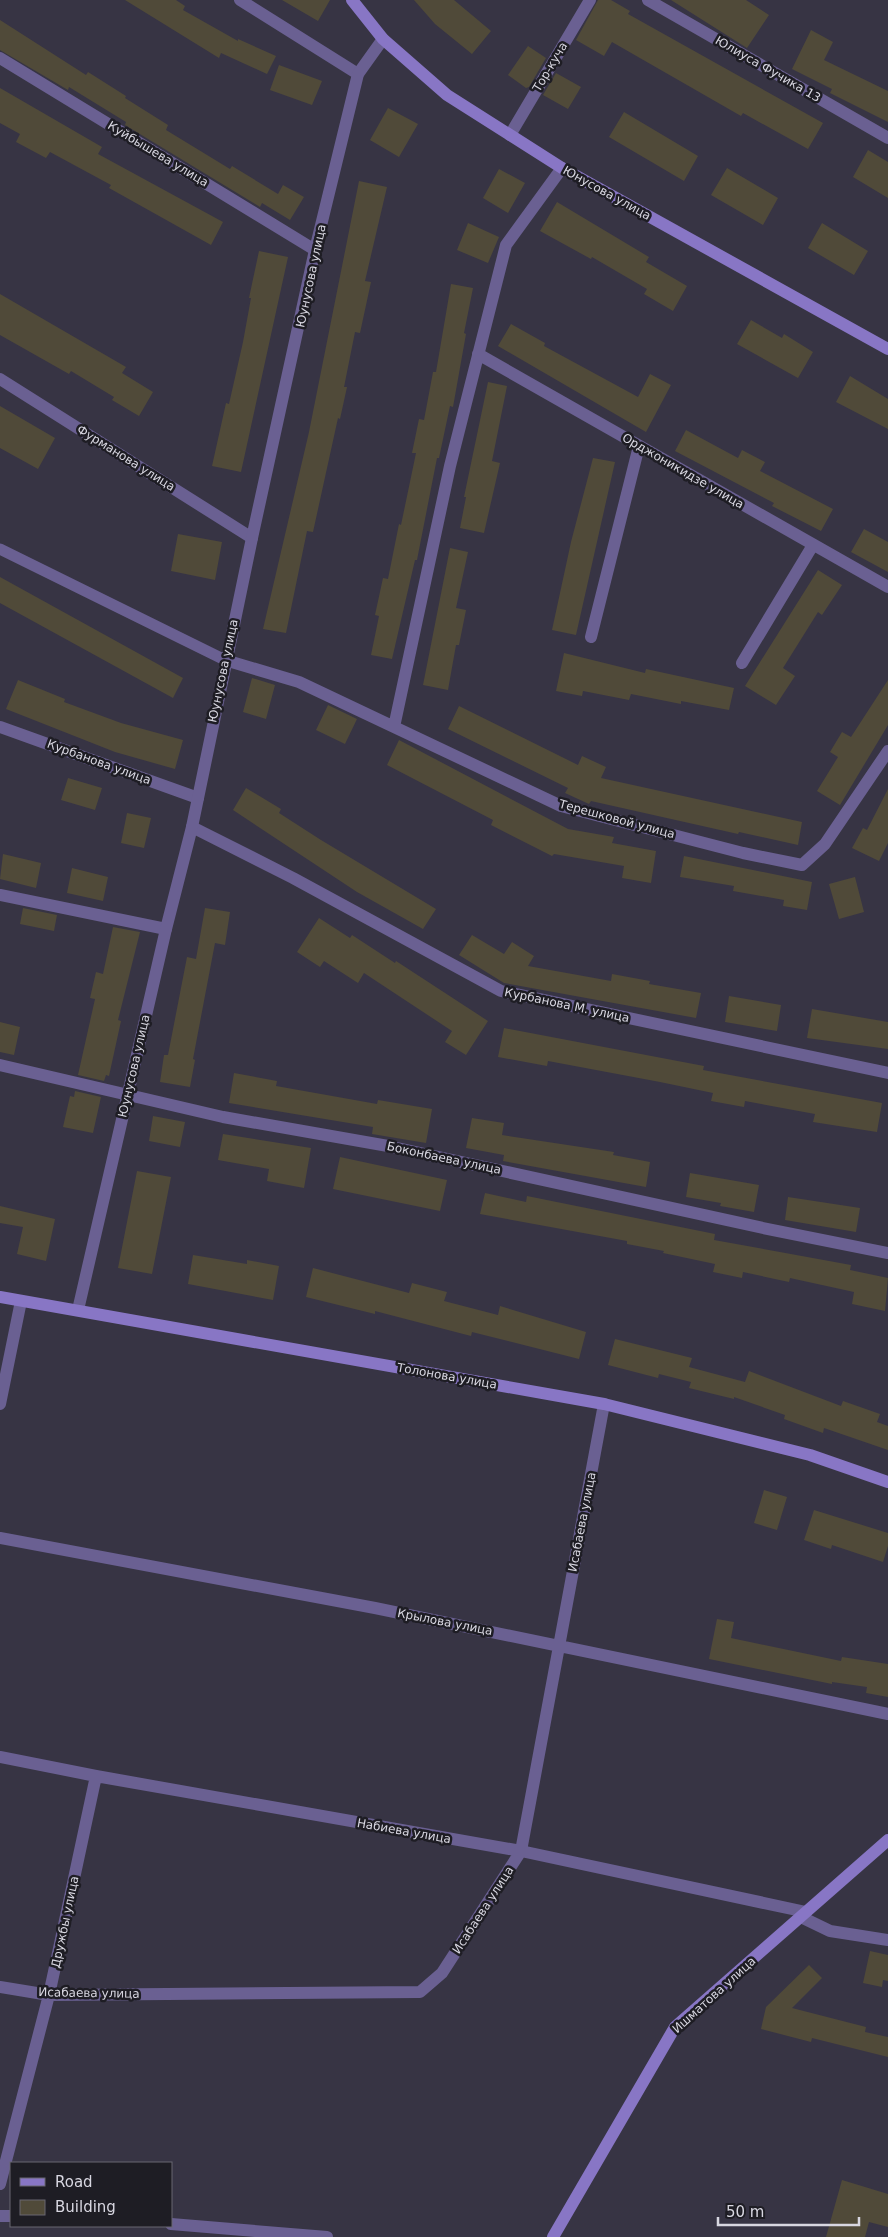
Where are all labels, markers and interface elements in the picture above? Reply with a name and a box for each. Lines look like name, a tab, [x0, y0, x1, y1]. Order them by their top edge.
street label: Юлиуса Фучика 13	[713, 33, 823, 105]
street label: Тор-куча	[529, 40, 570, 95]
street label: Куйбышева улица	[105, 118, 211, 190]
street label: Юнусова улица	[561, 163, 653, 223]
street label: Юунусова улица	[293, 223, 329, 329]
street label: Фурманова улица	[74, 422, 178, 494]
street label: Орджоникидзе улица	[620, 430, 746, 512]
street label: Юунусова улица	[205, 618, 241, 724]
street label: Курбанова улица	[45, 737, 153, 787]
street label: Терешковой улица	[557, 797, 676, 841]
street label: Курбанова М. улица	[503, 985, 631, 1025]
street label: Юунусова улица	[115, 1013, 153, 1119]
street label: Боконбаева улица	[386, 1139, 502, 1177]
street label: Толонова улица	[395, 1360, 498, 1392]
street label: Исабаева улица	[565, 1471, 599, 1573]
street label: Крылова улица	[396, 1606, 494, 1638]
street label: Набиева улица	[356, 1816, 452, 1846]
street label: Исабаева улица	[450, 1864, 516, 1956]
street label: Дружбы улица	[48, 1875, 82, 1969]
street label: Ишматова улица	[670, 1954, 758, 2036]
street label: Исабаева улица	[38, 1985, 140, 2001]
legend	[10, 2162, 172, 2227]
text: Road	[55, 2173, 93, 2191]
scale bar	[718, 2194, 859, 2226]
text: Building	[55, 2198, 116, 2216]
text: 50 m	[726, 2203, 764, 2221]

